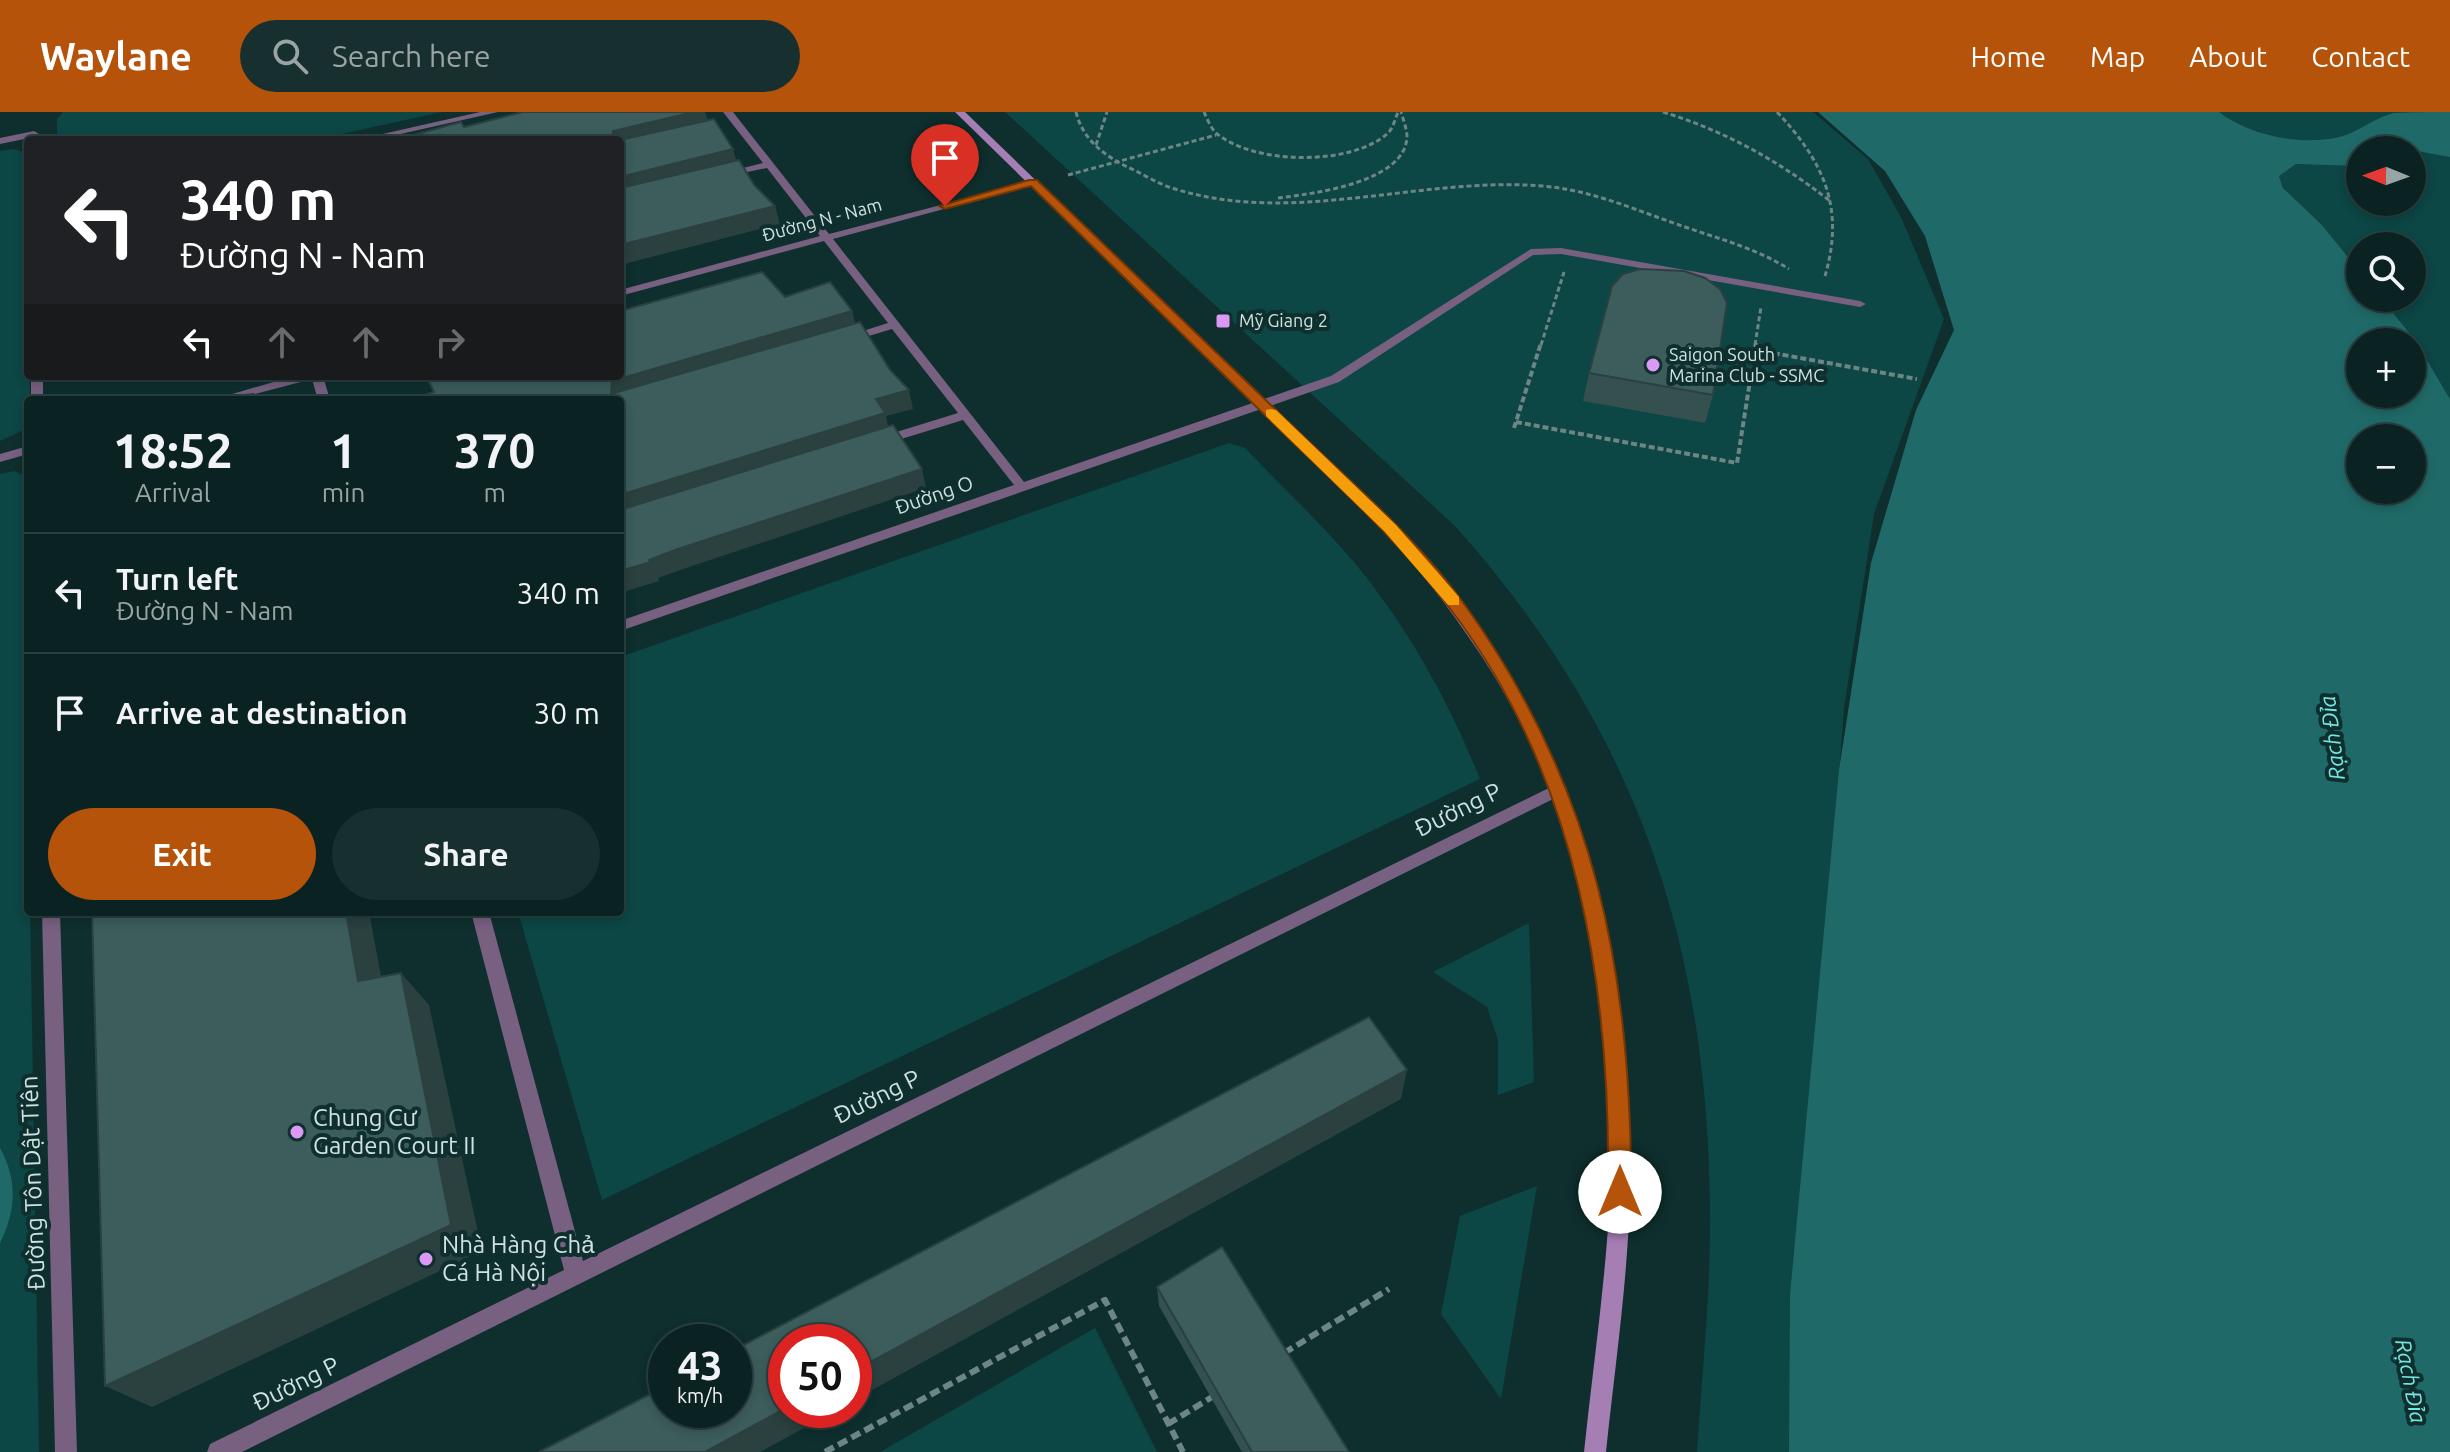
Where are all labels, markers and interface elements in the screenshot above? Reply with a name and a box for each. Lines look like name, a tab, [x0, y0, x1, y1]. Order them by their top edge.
search box	[240, 20, 800, 92]
icon: search	[268, 34, 312, 78]
text: Waylane	[40, 35, 192, 77]
text: Search here	[332, 39, 491, 73]
text: Home	[1971, 41, 2046, 72]
text: Map	[2090, 41, 2145, 72]
text: About	[2189, 41, 2267, 72]
text: Contact	[2311, 41, 2410, 72]
pin	[911, 124, 979, 206]
icon: arrive	[923, 136, 967, 180]
north arrow	[2346, 136, 2426, 216]
map controls	[2346, 136, 2426, 504]
icon: left	[48, 168, 152, 272]
text: 340 m	[180, 168, 336, 231]
street label: Đường N - Nam	[760, 193, 884, 245]
button: search	[2346, 232, 2426, 312]
text: Đường N - Nam	[180, 234, 426, 275]
place label: Mỹ Giang 2	[1239, 310, 1328, 330]
marker: Mỹ Giang 2	[1214, 312, 1232, 330]
icon: left	[176, 320, 220, 364]
icon: ahead	[260, 320, 304, 364]
icon: ahead	[344, 320, 388, 364]
icon: right	[428, 320, 472, 364]
button: +	[2346, 328, 2426, 408]
place label: Saigon South Marina Club - SSMC	[1669, 344, 1824, 385]
marker: Saigon South Marina Club - SSMC	[1644, 356, 1662, 374]
text: 18:52	[113, 423, 233, 477]
text: 1	[330, 423, 357, 477]
text: 370	[454, 423, 535, 477]
button: −	[2346, 424, 2426, 504]
street label: Đường O	[892, 470, 976, 519]
text: Arrival	[135, 478, 211, 507]
text: min	[322, 478, 365, 507]
text: m	[483, 478, 506, 507]
text: Turn left	[116, 562, 238, 596]
icon: left	[48, 571, 92, 615]
text: 340 m	[516, 576, 600, 610]
text: Đường N - Nam	[116, 596, 293, 625]
icon: arrive	[48, 691, 92, 735]
water label: Rạch Đỉa	[2314, 694, 2349, 782]
text: Arrive at destination	[116, 696, 408, 730]
text: 30 m	[533, 696, 600, 730]
street label: Đường P	[1410, 777, 1505, 842]
button: Exit	[48, 808, 316, 900]
button: Share	[332, 808, 600, 900]
street label: Đường P	[829, 1064, 924, 1129]
street label: Đường Tôn Dật Tiên	[15, 1075, 50, 1291]
place label: Chung Cư Garden Court II	[313, 1104, 476, 1159]
marker: Chung Cư Garden Court II	[288, 1123, 306, 1141]
position arrow	[1578, 1150, 1662, 1234]
place label: Nhà Hàng Chả Cá Hà Nội	[442, 1231, 595, 1286]
marker: Nhà Hàng Chả Cá Hà Nội	[417, 1250, 435, 1268]
speed limit sign: 50	[768, 1324, 872, 1428]
water label: Rạch Đỉa	[2391, 1337, 2432, 1425]
text: 43	[677, 1343, 723, 1388]
street label: Đường P	[248, 1351, 343, 1416]
text: km/h	[677, 1384, 723, 1407]

